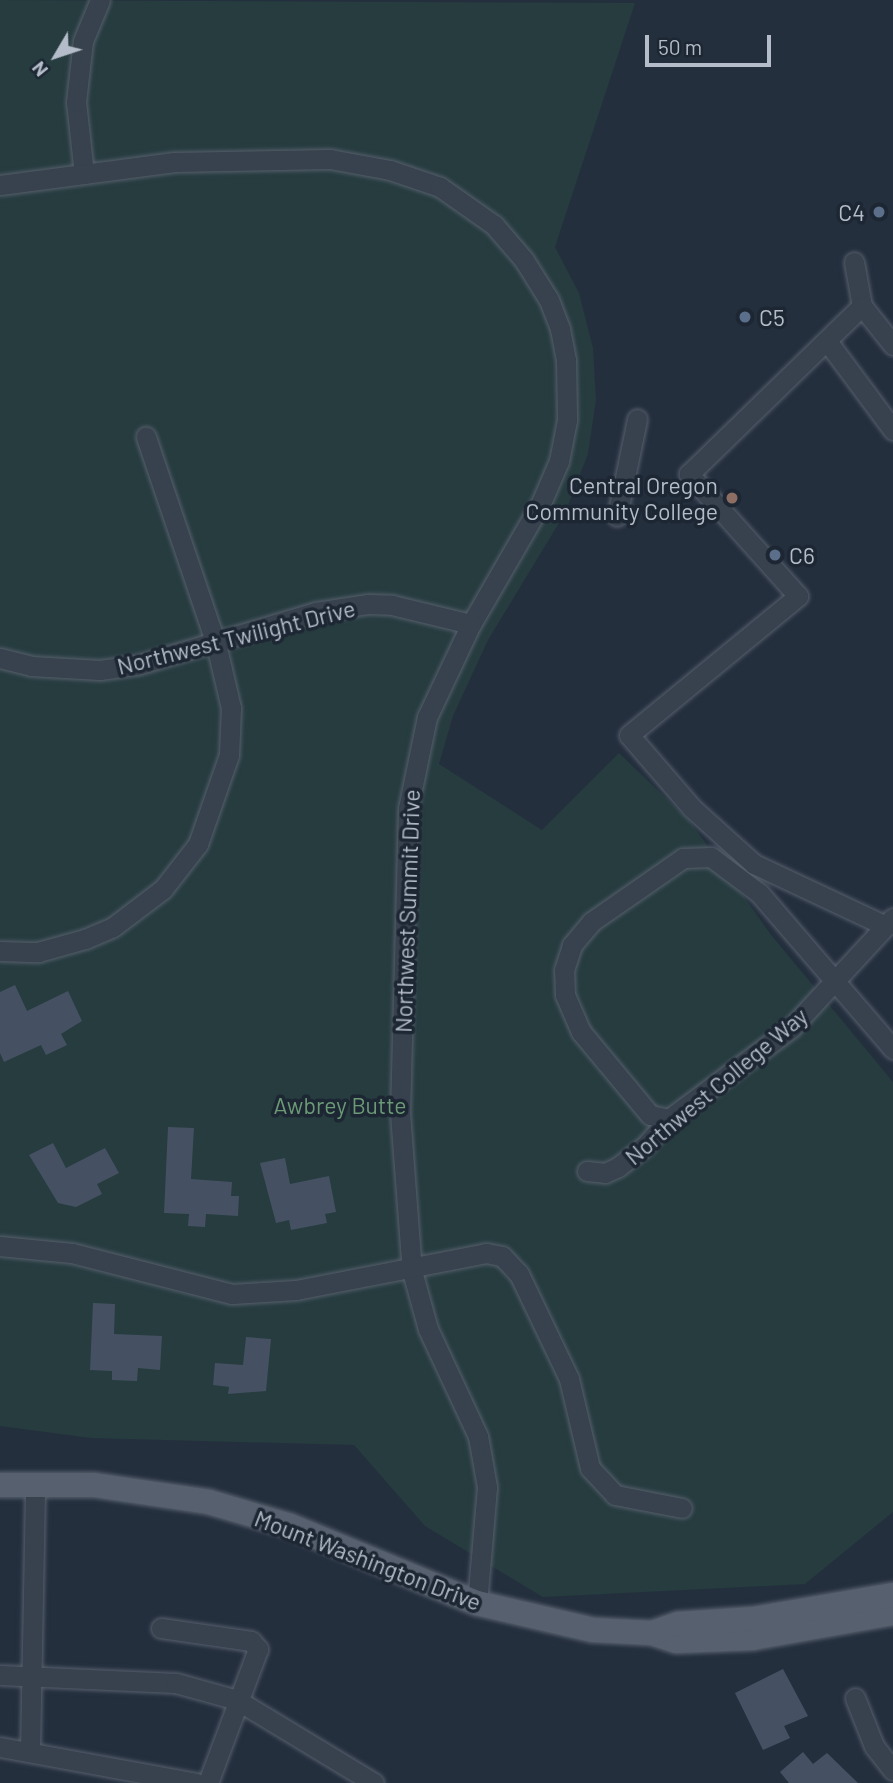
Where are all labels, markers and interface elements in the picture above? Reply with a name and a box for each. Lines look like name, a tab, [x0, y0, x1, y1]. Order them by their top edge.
north arrow	[21, 21, 91, 91]
scale bar	[648, 21, 774, 65]
text: 50 m	[658, 34, 702, 59]
text: N	[26, 57, 52, 82]
place label: C4	[838, 198, 865, 226]
marker: C4	[871, 204, 887, 220]
place label: C5	[759, 303, 785, 331]
marker: C5	[737, 309, 753, 325]
place label: Central Oregon Community College	[525, 471, 718, 525]
marker: Central Oregon Community College	[724, 490, 740, 506]
place label: C6	[789, 541, 815, 569]
marker: C6	[767, 547, 783, 563]
street label: Northwest Twilight Drive	[114, 594, 358, 680]
street label: Northwest Summit Drive	[389, 789, 425, 1033]
street label: Northwest College Way	[619, 1002, 813, 1170]
park label: Awbrey Butte	[274, 1091, 406, 1119]
street label: Mount Washington Drive	[251, 1504, 485, 1616]

